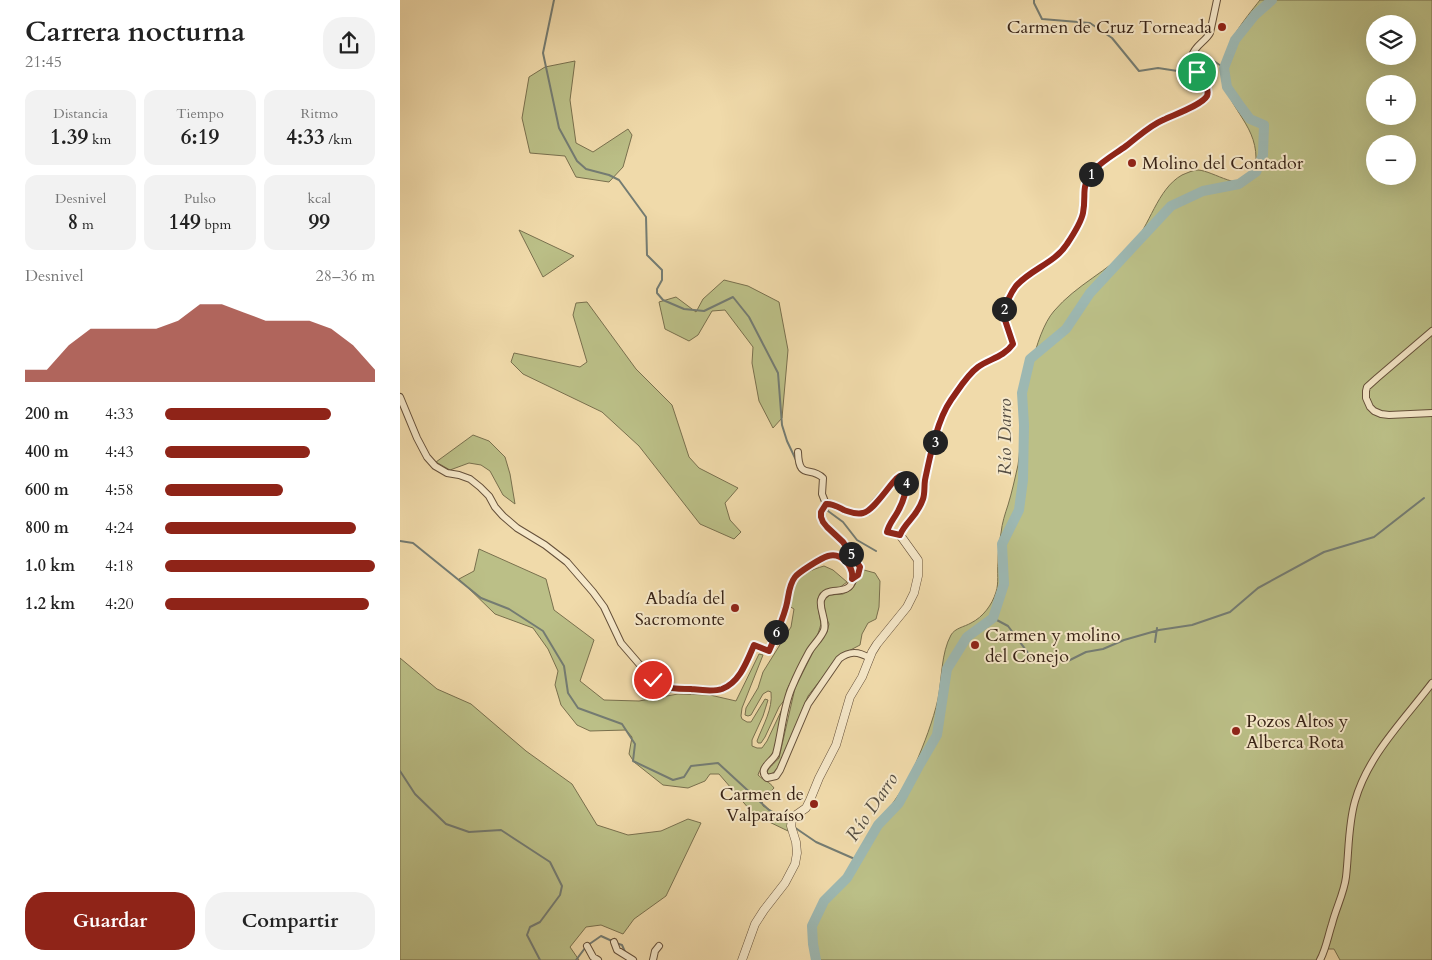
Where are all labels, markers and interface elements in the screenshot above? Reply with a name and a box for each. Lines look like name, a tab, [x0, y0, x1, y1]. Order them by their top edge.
text: Carrera nocturna	[25, 13, 245, 51]
place label: Carmen de Cruz Torneada	[1007, 15, 1212, 40]
map controls	[1366, 15, 1416, 185]
button: layers	[1366, 15, 1416, 65]
button: share	[323, 17, 375, 69]
marker: Carmen de Cruz Torneada	[1216, 21, 1228, 33]
text: 21:45	[25, 51, 62, 73]
pin	[1176, 51, 1218, 93]
icon: arrive	[1183, 58, 1211, 86]
button: +	[1366, 75, 1416, 125]
text: Distancia	[53, 104, 108, 123]
text: Tiempo	[176, 104, 224, 123]
text: Ritmo	[301, 104, 338, 123]
text: 1.39	[50, 123, 88, 152]
text: 6:19	[181, 123, 219, 152]
text: 4:33	[286, 123, 325, 152]
text: km	[88, 130, 111, 149]
text: /km	[325, 130, 352, 149]
button: −	[1366, 135, 1416, 185]
place label: Molino del Contador	[1142, 151, 1304, 176]
marker: Molino del Contador	[1126, 157, 1138, 169]
pin: 1	[1078, 162, 1104, 186]
text: 1	[1088, 165, 1095, 184]
text: Desnivel	[55, 189, 106, 208]
text: Pulso	[184, 189, 216, 208]
text: kcal	[308, 189, 331, 208]
text: 8	[67, 208, 78, 237]
text: 149	[169, 208, 201, 237]
text: 99	[309, 208, 330, 237]
text: m	[78, 215, 94, 234]
text: bpm	[201, 215, 231, 234]
text: Desnivel	[25, 265, 84, 287]
text: 28–36 m	[316, 265, 375, 287]
pin: 2	[992, 296, 1016, 322]
text: 2	[1001, 300, 1008, 319]
water label: Río Darro	[992, 398, 1018, 476]
text: 200 m	[25, 403, 69, 425]
text: 4:33	[105, 403, 134, 425]
pin: 3	[922, 430, 948, 454]
text: 3	[932, 433, 939, 452]
text: 400 m	[25, 441, 69, 463]
text: 4:43	[105, 441, 134, 463]
pin: 4	[894, 470, 918, 496]
text: 4	[903, 474, 910, 493]
text: 600 m	[25, 479, 69, 501]
text: 4:58	[105, 479, 134, 501]
text: 800 m	[25, 517, 69, 539]
text: 4:24	[105, 517, 134, 539]
pin: 5	[838, 542, 864, 566]
text: 5	[848, 545, 855, 564]
text: 1.0 km	[25, 555, 75, 577]
text: 4:18	[105, 555, 134, 577]
place label: Abadía del Sacromonte	[635, 586, 725, 632]
text: 1.2 km	[25, 593, 75, 615]
text: 4:20	[105, 593, 134, 615]
marker: Abadía del Sacromonte	[729, 602, 741, 614]
pin: 6	[764, 620, 788, 644]
text: 6	[773, 623, 780, 642]
place label: Carmen y molino del Conejo	[985, 623, 1121, 669]
marker: Carmen y molino del Conejo	[969, 639, 981, 651]
pin	[632, 659, 674, 701]
icon: check	[639, 666, 667, 694]
place label: Pozos Altos y Alberca Rota	[1246, 709, 1349, 755]
marker: Pozos Altos y Alberca Rota	[1230, 725, 1242, 737]
water label: Río Darro	[840, 768, 904, 846]
place label: Carmen de Valparaíso	[720, 782, 804, 828]
marker: Carmen de Valparaíso	[808, 798, 820, 810]
button: Guardar	[25, 892, 195, 950]
button: Compartir	[205, 892, 375, 950]

